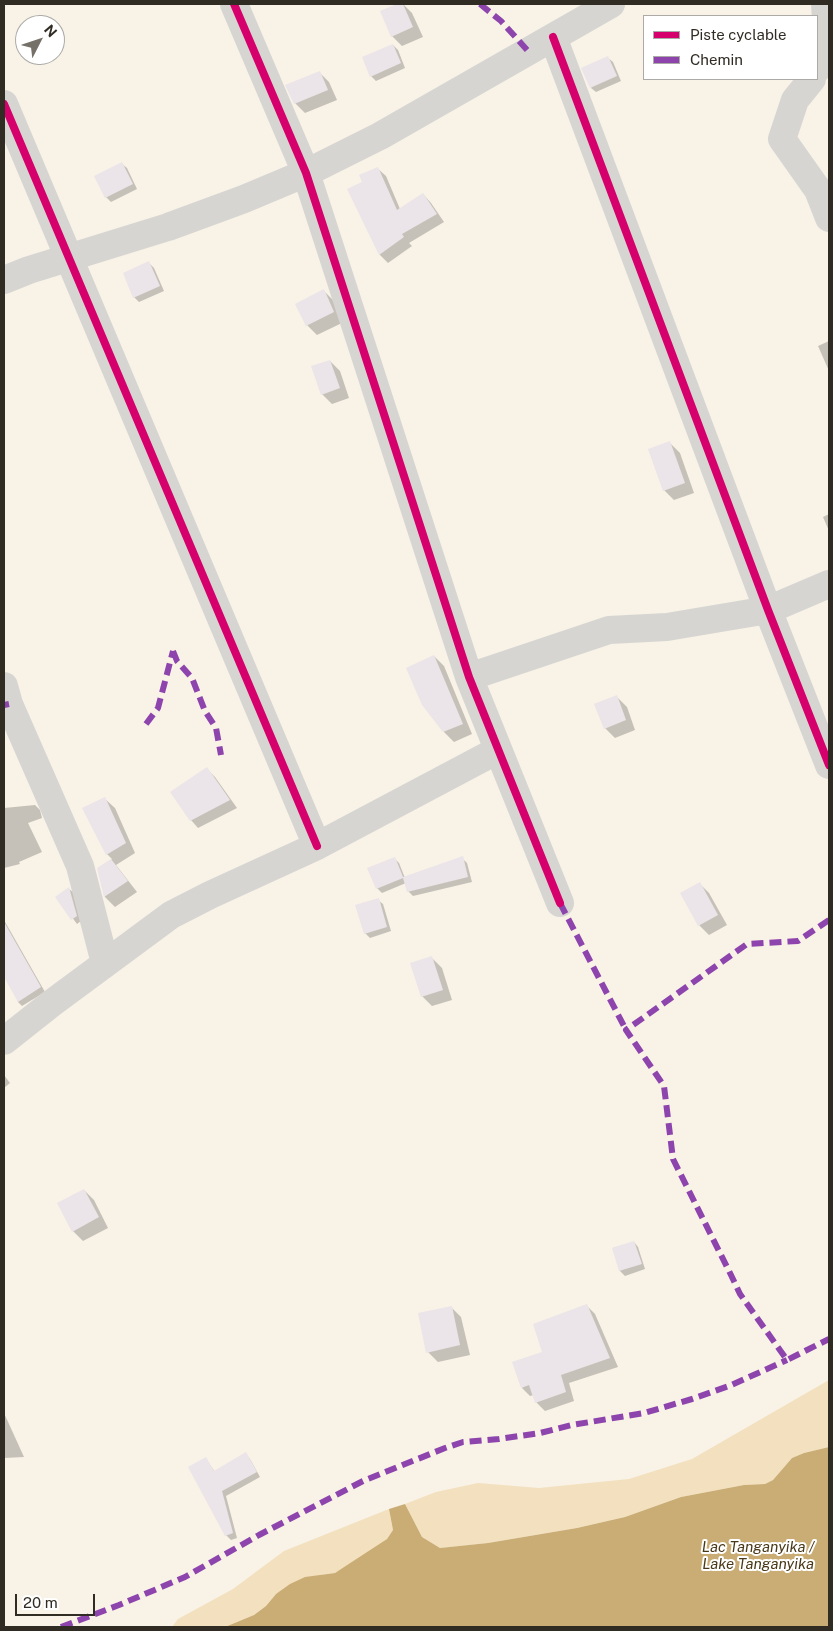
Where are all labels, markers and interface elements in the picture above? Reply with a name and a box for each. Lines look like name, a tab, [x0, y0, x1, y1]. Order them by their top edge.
north arrow	[15, 15, 65, 65]
legend	[643, 15, 818, 80]
text: N	[41, 21, 60, 40]
text: Piste cyclable	[690, 26, 787, 43]
text: Chemin	[690, 51, 743, 68]
water label: Lac Tanganyika / Lake Tanganyika	[702, 1538, 814, 1573]
scale bar	[18, 1584, 98, 1616]
text: 20 m	[23, 1594, 58, 1611]

